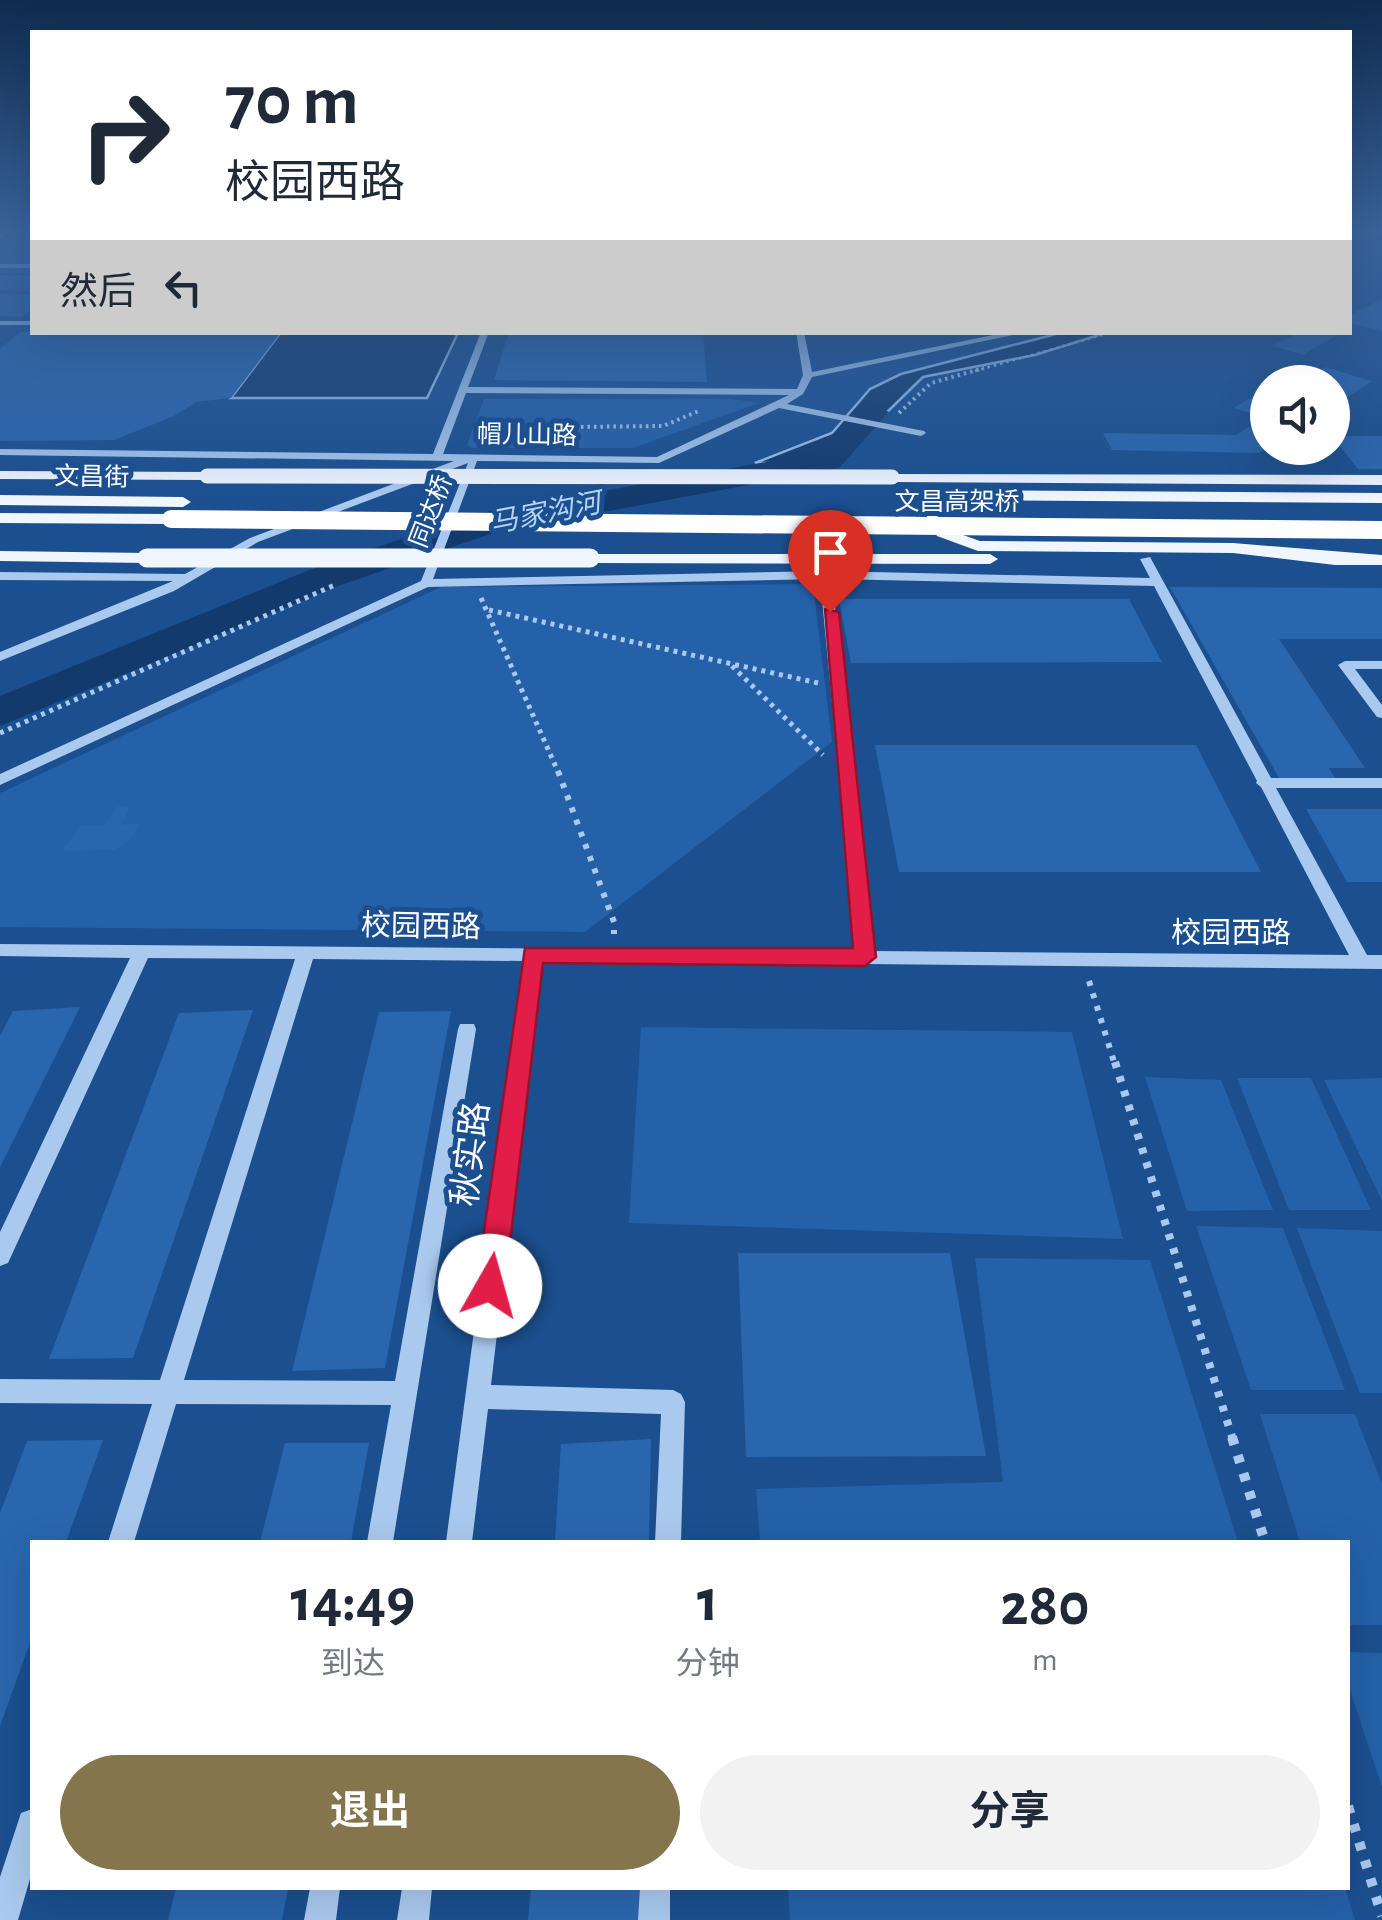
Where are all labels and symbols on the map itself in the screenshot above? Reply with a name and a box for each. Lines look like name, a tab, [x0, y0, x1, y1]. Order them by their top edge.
street label: 帽儿山路	[477, 420, 577, 449]
street label: 文昌街	[54, 462, 130, 491]
street label: 同达桥	[405, 472, 457, 551]
water label: 马家沟河	[487, 487, 608, 538]
street label: 文昌高架桥	[894, 488, 1020, 515]
pin	[788, 510, 873, 613]
street label: 校园西路	[361, 909, 481, 943]
street label: 校园西路	[1171, 917, 1291, 949]
street label: 秋实路	[446, 1100, 495, 1208]
position arrow	[438, 1234, 542, 1338]

